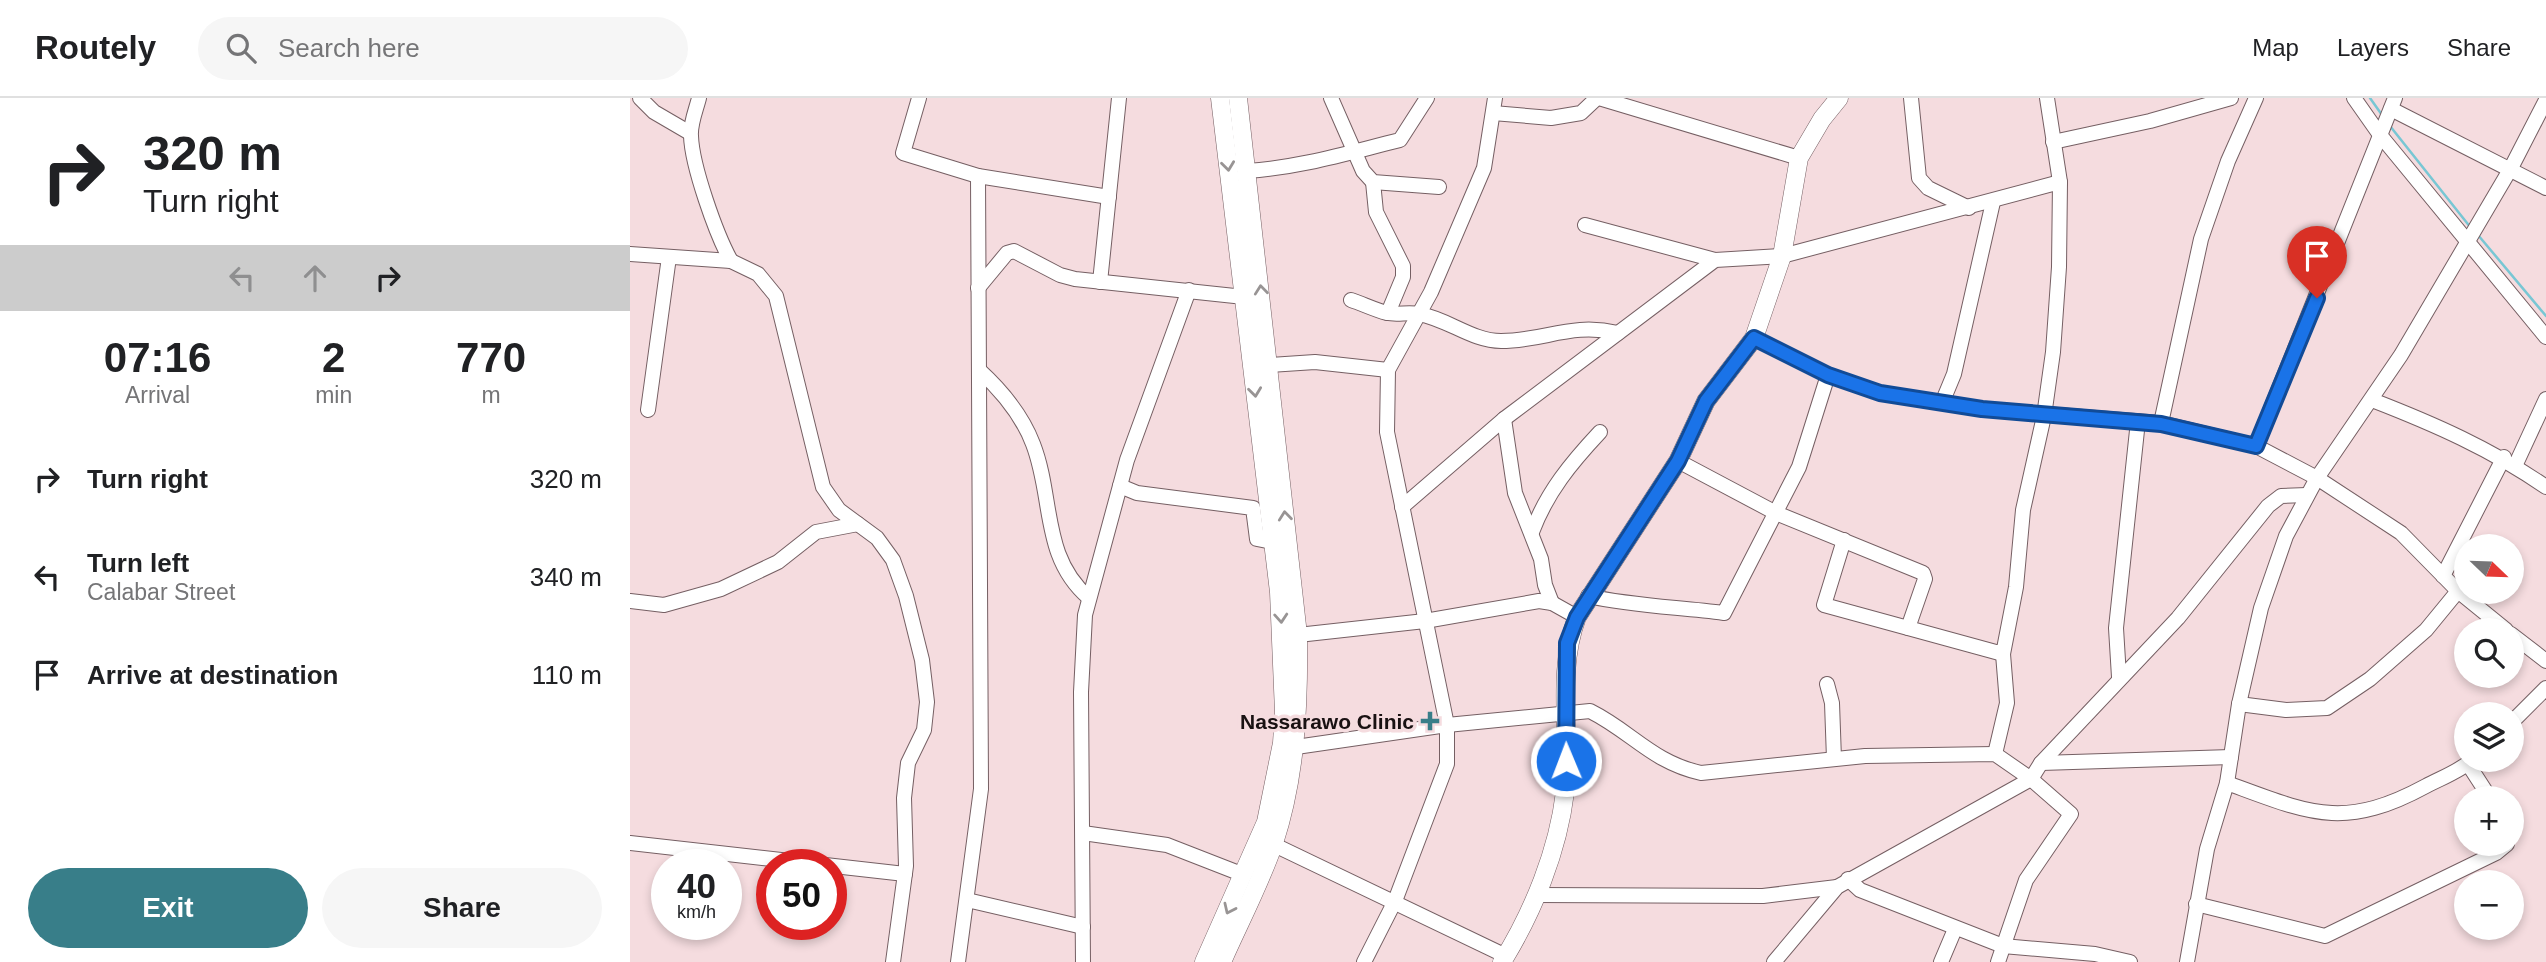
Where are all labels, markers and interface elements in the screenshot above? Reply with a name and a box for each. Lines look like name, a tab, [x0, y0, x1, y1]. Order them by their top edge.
search box	[198, 17, 688, 80]
text: Routely	[35, 29, 156, 66]
icon: search	[222, 29, 260, 67]
text: Search here	[278, 33, 420, 63]
text: Map	[2252, 34, 2299, 61]
text: Layers	[2337, 34, 2409, 61]
text: Share	[2447, 34, 2511, 61]
icon: right	[28, 126, 119, 217]
text: 320 m	[143, 126, 282, 180]
one-way arrow	[1221, 160, 1236, 172]
text: Turn right	[143, 183, 279, 219]
pin	[2287, 226, 2347, 298]
icon: arrive	[2298, 237, 2336, 275]
icon: left	[223, 259, 261, 297]
icon: ahead	[296, 259, 334, 297]
icon: right	[369, 259, 407, 297]
one-way arrow	[1253, 284, 1268, 296]
text: 07:16	[104, 334, 211, 381]
text: 2	[322, 334, 345, 381]
text: 770	[456, 334, 526, 381]
text: Arrival	[125, 382, 190, 408]
text: min	[315, 382, 352, 408]
text: m	[482, 382, 501, 408]
one-way arrow	[1247, 387, 1262, 398]
icon: right	[28, 460, 66, 498]
text: Turn right	[87, 464, 208, 494]
text: 320 m	[530, 464, 602, 494]
one-way arrow	[1278, 510, 1293, 521]
north arrow	[2454, 534, 2524, 604]
map controls	[2454, 534, 2524, 940]
text: Turn left	[87, 548, 189, 578]
icon: left	[28, 558, 66, 596]
text: 340 m	[530, 562, 602, 592]
text: Calabar Street	[87, 579, 235, 605]
one-way arrow	[1273, 613, 1288, 624]
button: search	[2454, 618, 2524, 688]
icon: arrive	[28, 656, 66, 694]
text: Arrive at destination	[87, 660, 338, 690]
text: 110 m	[532, 660, 602, 690]
button: layers	[2454, 702, 2524, 772]
place label: Nassarawo Clinic	[1240, 710, 1414, 733]
marker: Nassarawo Clinic	[1420, 711, 1440, 731]
position arrow	[1529, 724, 1603, 798]
button: +	[2454, 786, 2524, 856]
speed limit sign: 50	[756, 849, 847, 940]
text: 40	[677, 866, 716, 905]
button: Exit	[28, 868, 308, 948]
button: Share	[322, 868, 602, 948]
button: −	[2454, 870, 2524, 940]
text: km/h	[677, 902, 716, 922]
one-way arrow	[1223, 902, 1237, 914]

